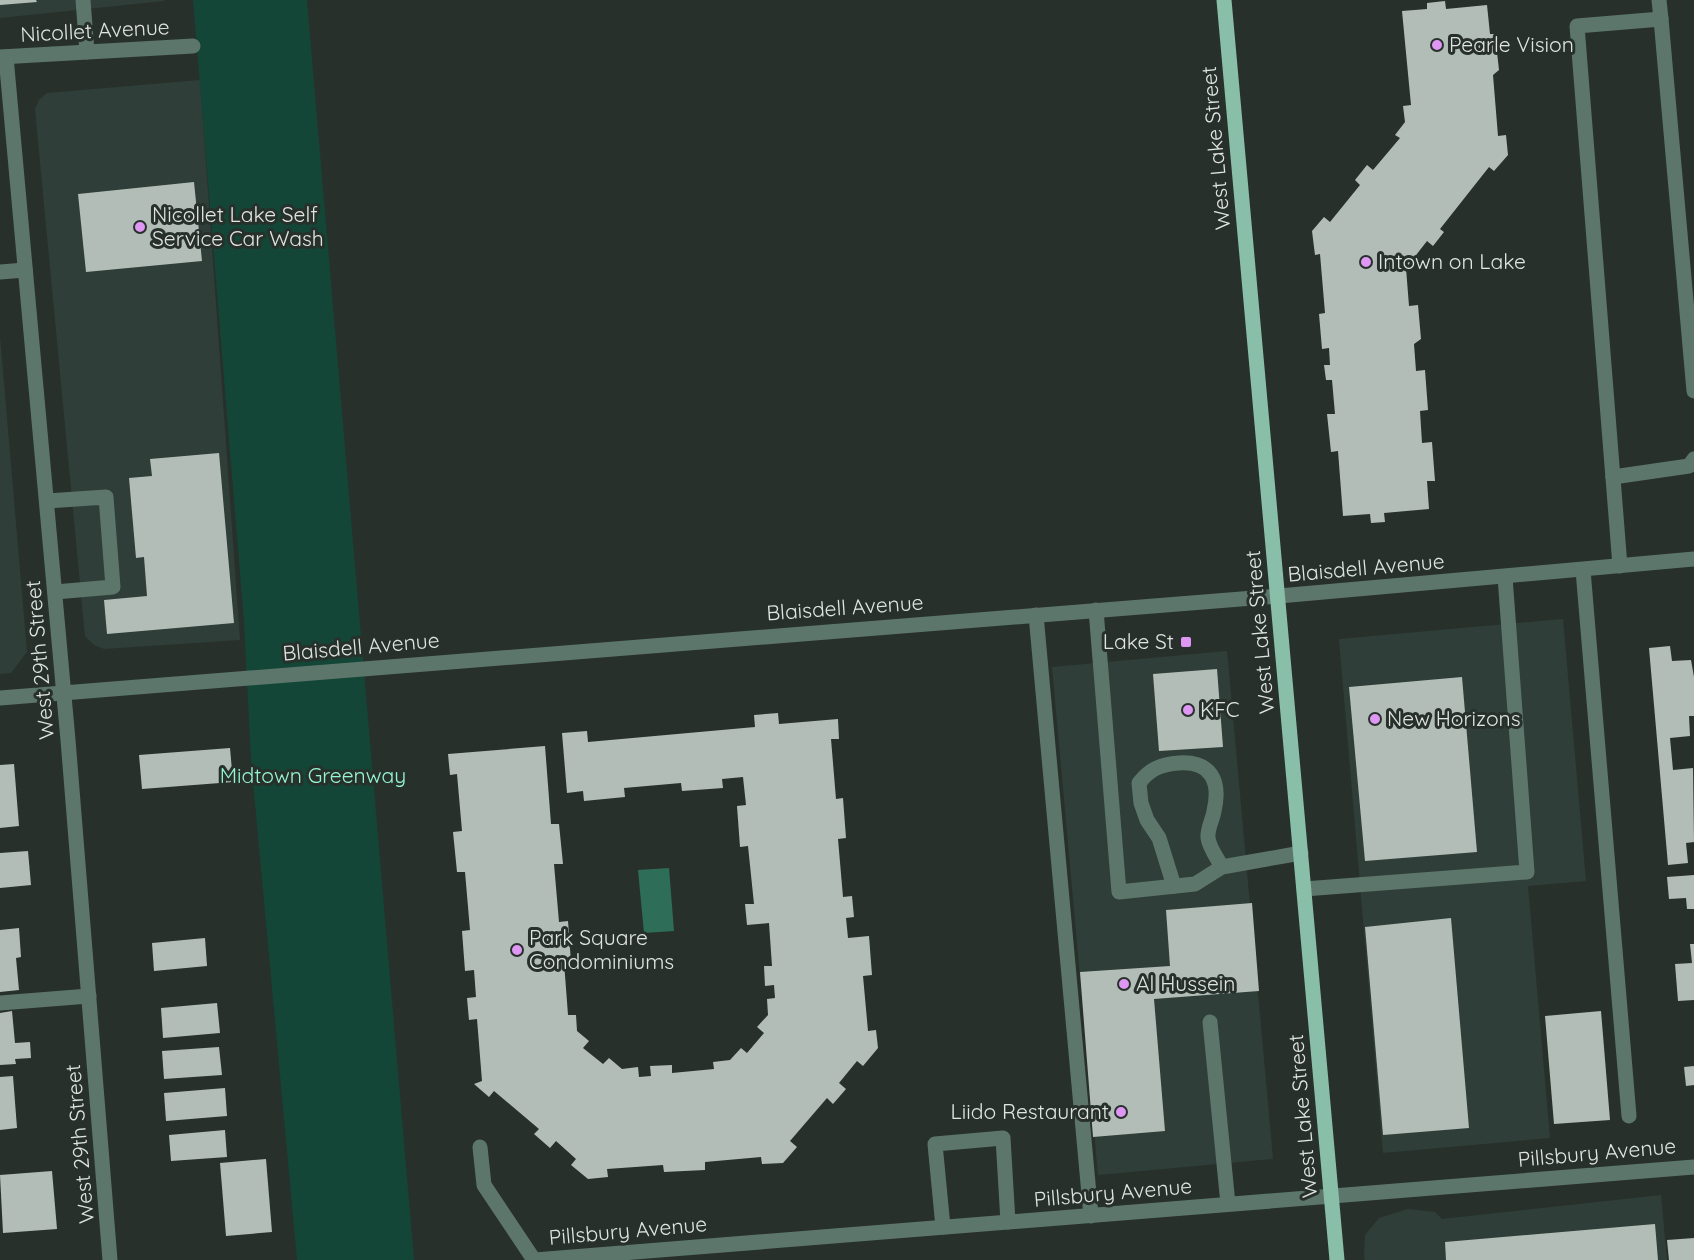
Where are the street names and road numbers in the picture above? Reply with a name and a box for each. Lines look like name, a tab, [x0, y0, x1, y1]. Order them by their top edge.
street label: Nicollet Avenue	[20, 13, 170, 47]
street label: West Lake Street	[1195, 65, 1235, 231]
street label: Blaisdell Avenue	[1286, 547, 1445, 587]
street label: West Lake Street	[1239, 549, 1279, 715]
street label: West 29th Street	[19, 579, 59, 741]
street label: Blaisdell Avenue	[766, 589, 924, 625]
street label: Blaisdell Avenue	[281, 626, 440, 666]
street label: West Lake Street	[1282, 1033, 1322, 1199]
street label: West 29th Street	[59, 1063, 99, 1225]
street label: Pillsbury Avenue	[1517, 1132, 1677, 1172]
street label: Pillsbury Avenue	[1033, 1172, 1193, 1212]
street label: Pillsbury Avenue	[548, 1210, 708, 1250]

